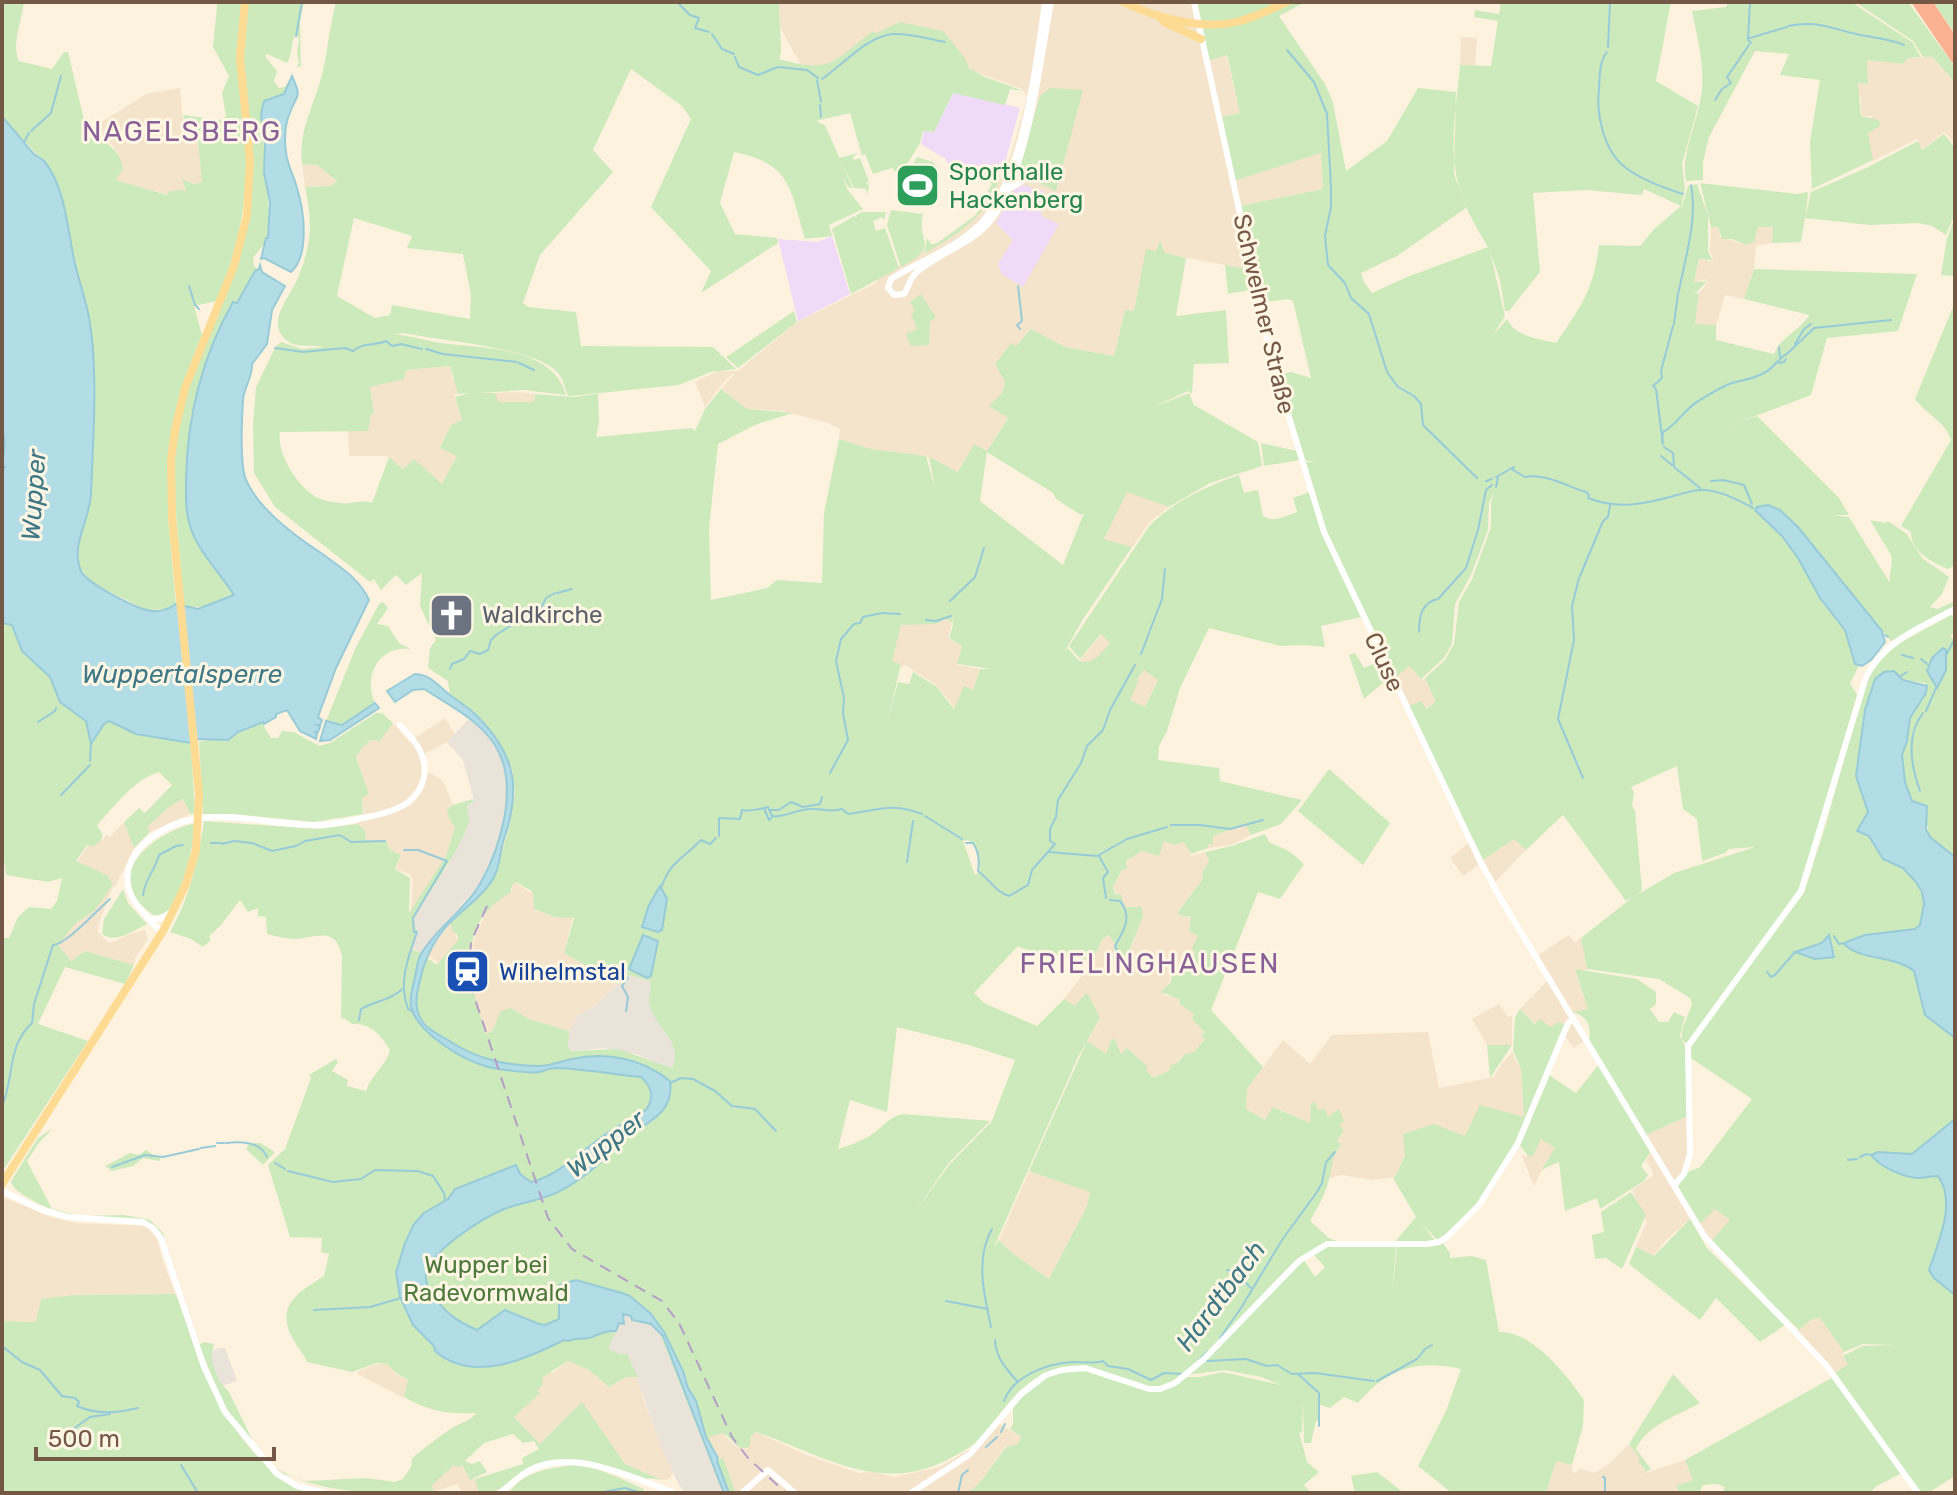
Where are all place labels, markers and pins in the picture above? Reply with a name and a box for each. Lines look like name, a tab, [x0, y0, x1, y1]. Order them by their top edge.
place label: Sporthalle Hackenberg	[949, 158, 1083, 214]
sports icon: Sporthalle Hackenberg	[894, 162, 942, 210]
church icon: Waldkirche	[427, 591, 475, 639]
place label: Waldkirche	[482, 601, 602, 629]
station icon: Wilhelmstal	[444, 948, 492, 996]
place label: Wilhelmstal	[499, 958, 626, 986]

